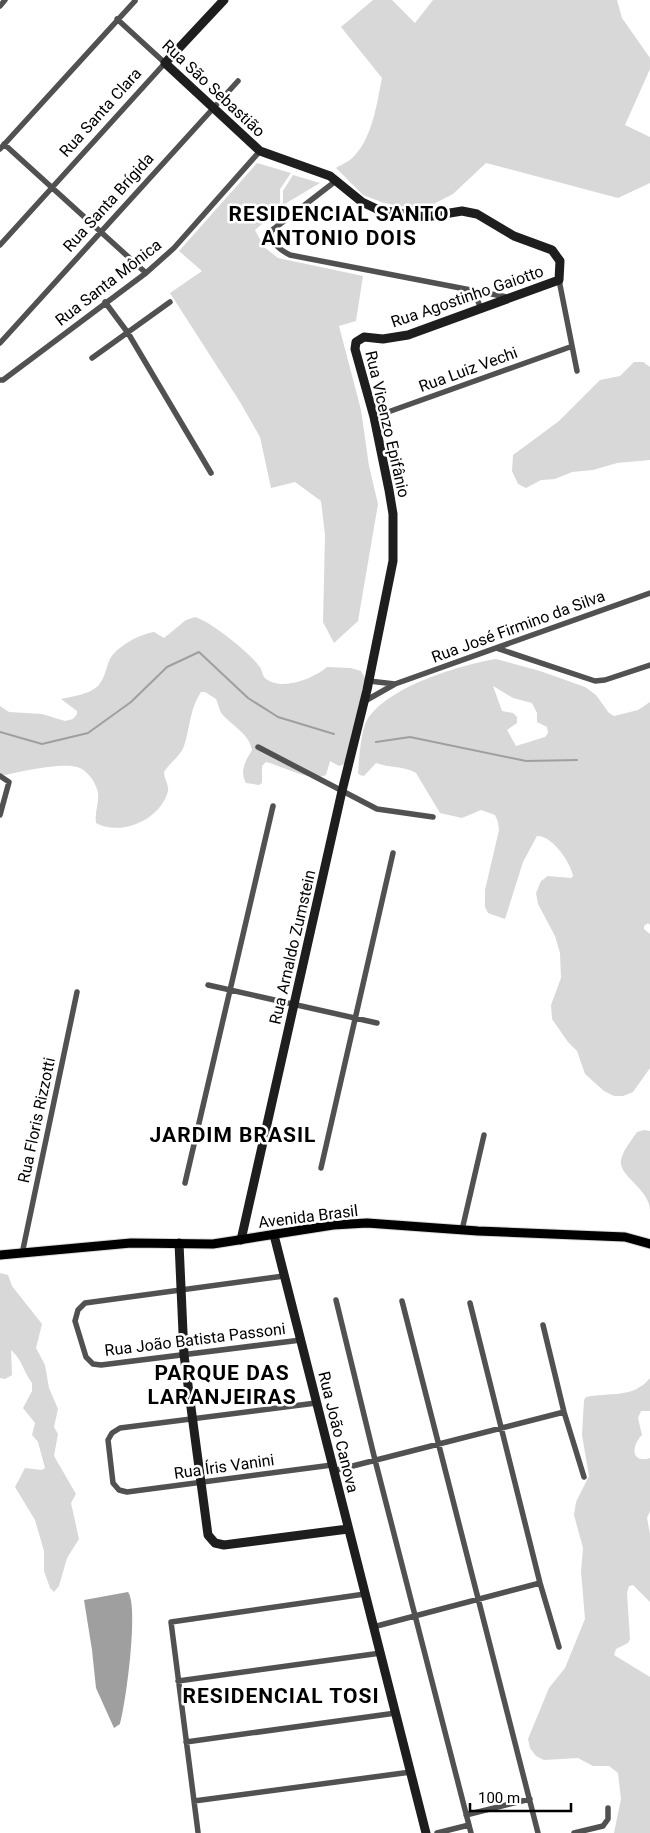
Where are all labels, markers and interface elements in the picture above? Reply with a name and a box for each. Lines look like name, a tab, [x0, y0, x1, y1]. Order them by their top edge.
street label: Rua São Sebastião	[158, 36, 269, 141]
street label: Rua Santa Clara	[55, 64, 145, 161]
street label: Rua Santa Brígida	[59, 149, 158, 256]
district label: RESIDENCIAL SANTO ANTONIO DOIS	[228, 202, 450, 250]
street label: Rua Santa Mônica	[52, 235, 165, 330]
street label: Rua Agostinho Gaiotto	[388, 261, 546, 332]
street label: Rua Luiz Vechi	[416, 343, 520, 396]
street label: Rua Vicenzo Epifânio	[361, 349, 414, 499]
street label: Rua José Firmino da Silva	[429, 586, 608, 667]
street label: Rua Arnaldo Zumstein	[265, 868, 319, 1026]
street label: Rua Floris Rizzotti	[14, 1056, 59, 1185]
district label: JARDIM BRASIL	[150, 1123, 316, 1147]
street label: Avenida Brasil	[257, 1201, 359, 1232]
street label: Rua João Batista Passoni	[104, 1319, 287, 1360]
district label: PARQUE DAS LARANJEIRAS	[147, 1361, 297, 1409]
street label: Rua João Canova	[314, 1369, 363, 1495]
street label: Rua Íris Vanini	[173, 1450, 276, 1483]
district label: RESIDENCIAL TOSI	[182, 1684, 380, 1708]
scale bar	[470, 1780, 571, 1812]
text: 100 m	[478, 1789, 520, 1807]

